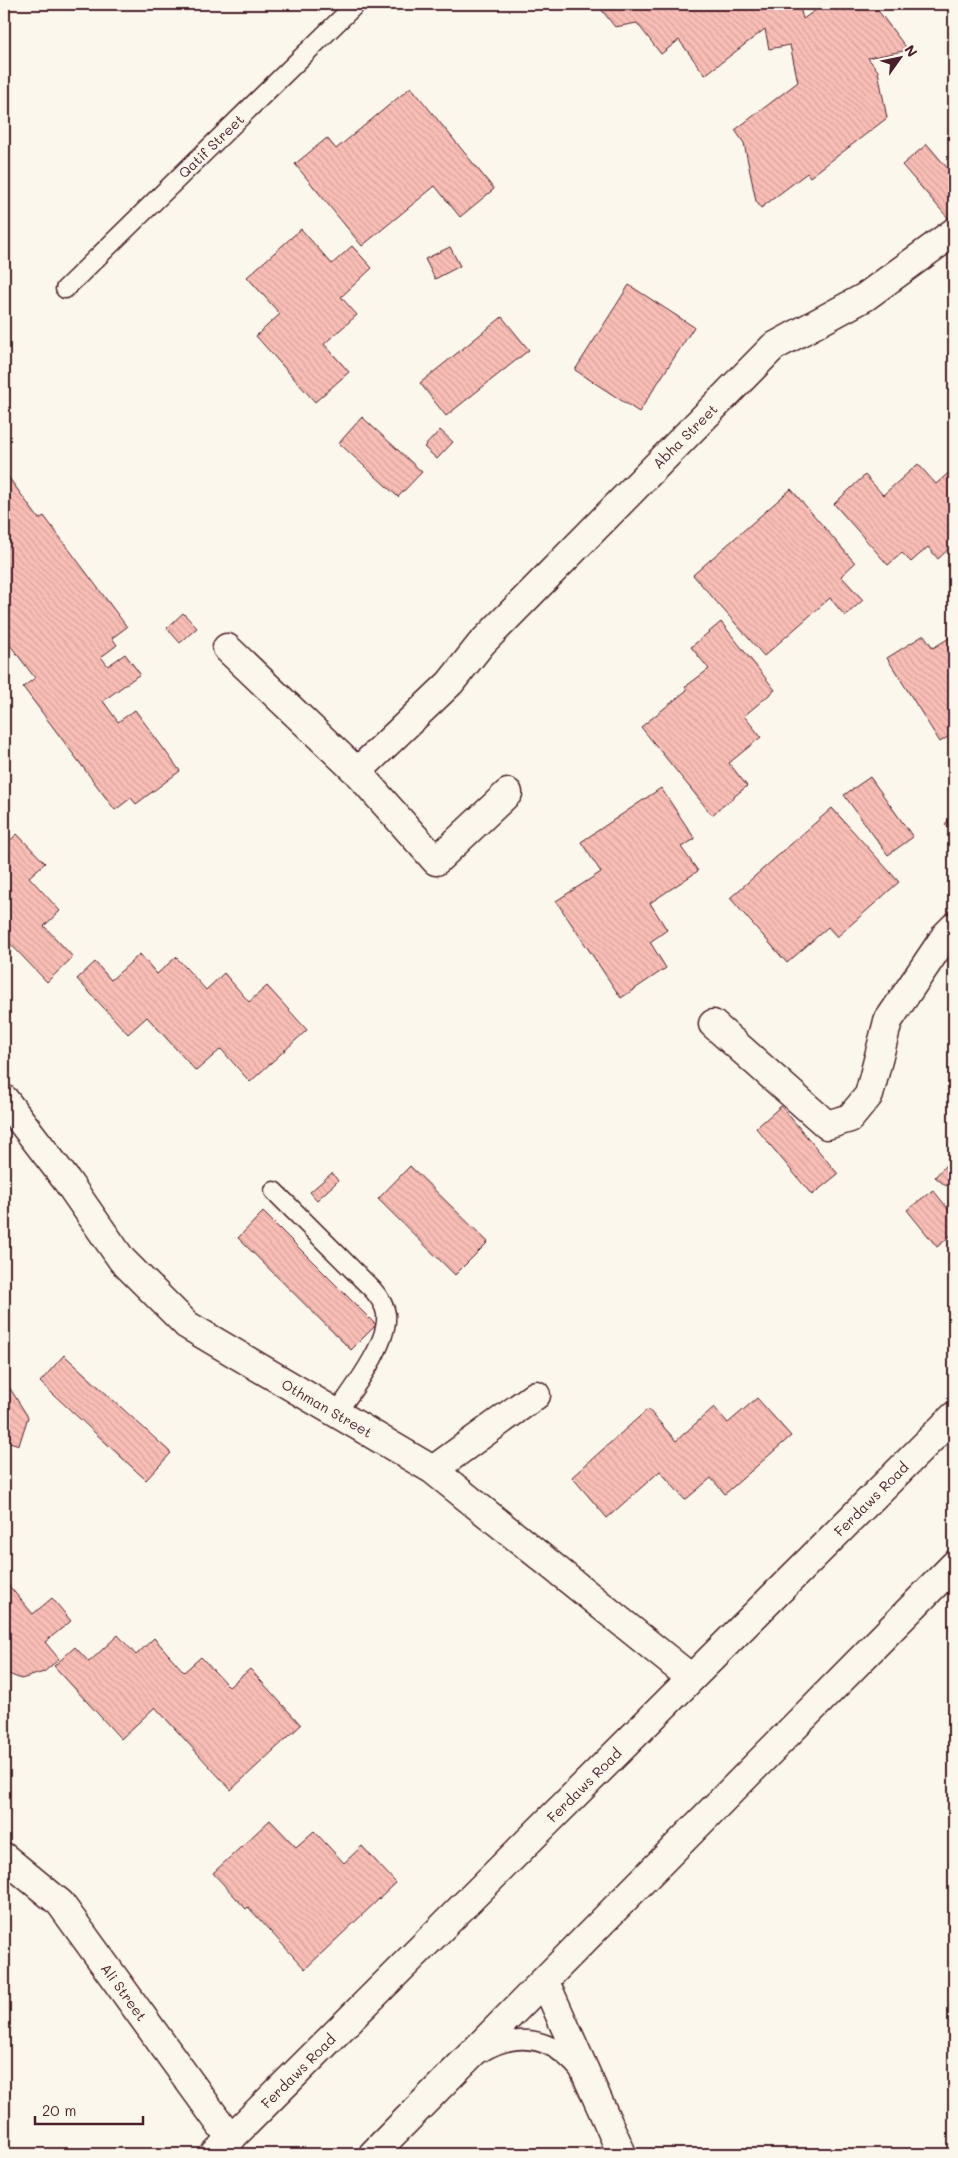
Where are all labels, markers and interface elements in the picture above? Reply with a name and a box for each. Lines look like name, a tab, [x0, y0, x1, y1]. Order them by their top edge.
north arrow	[876, 32, 926, 82]
text: N	[900, 41, 922, 60]
street label: Qatif Street	[174, 110, 248, 182]
street label: Abha Street	[648, 399, 722, 473]
street label: Othman Street	[278, 1374, 376, 1442]
street label: Ferdaws Road	[830, 1457, 913, 1540]
street label: Ferdaws Road	[543, 1743, 626, 1826]
street label: Ali Street	[97, 1960, 151, 2024]
street label: Ferdaws Road	[257, 2029, 340, 2112]
scale bar	[35, 2093, 142, 2125]
text: 20 m	[42, 2100, 76, 2120]

